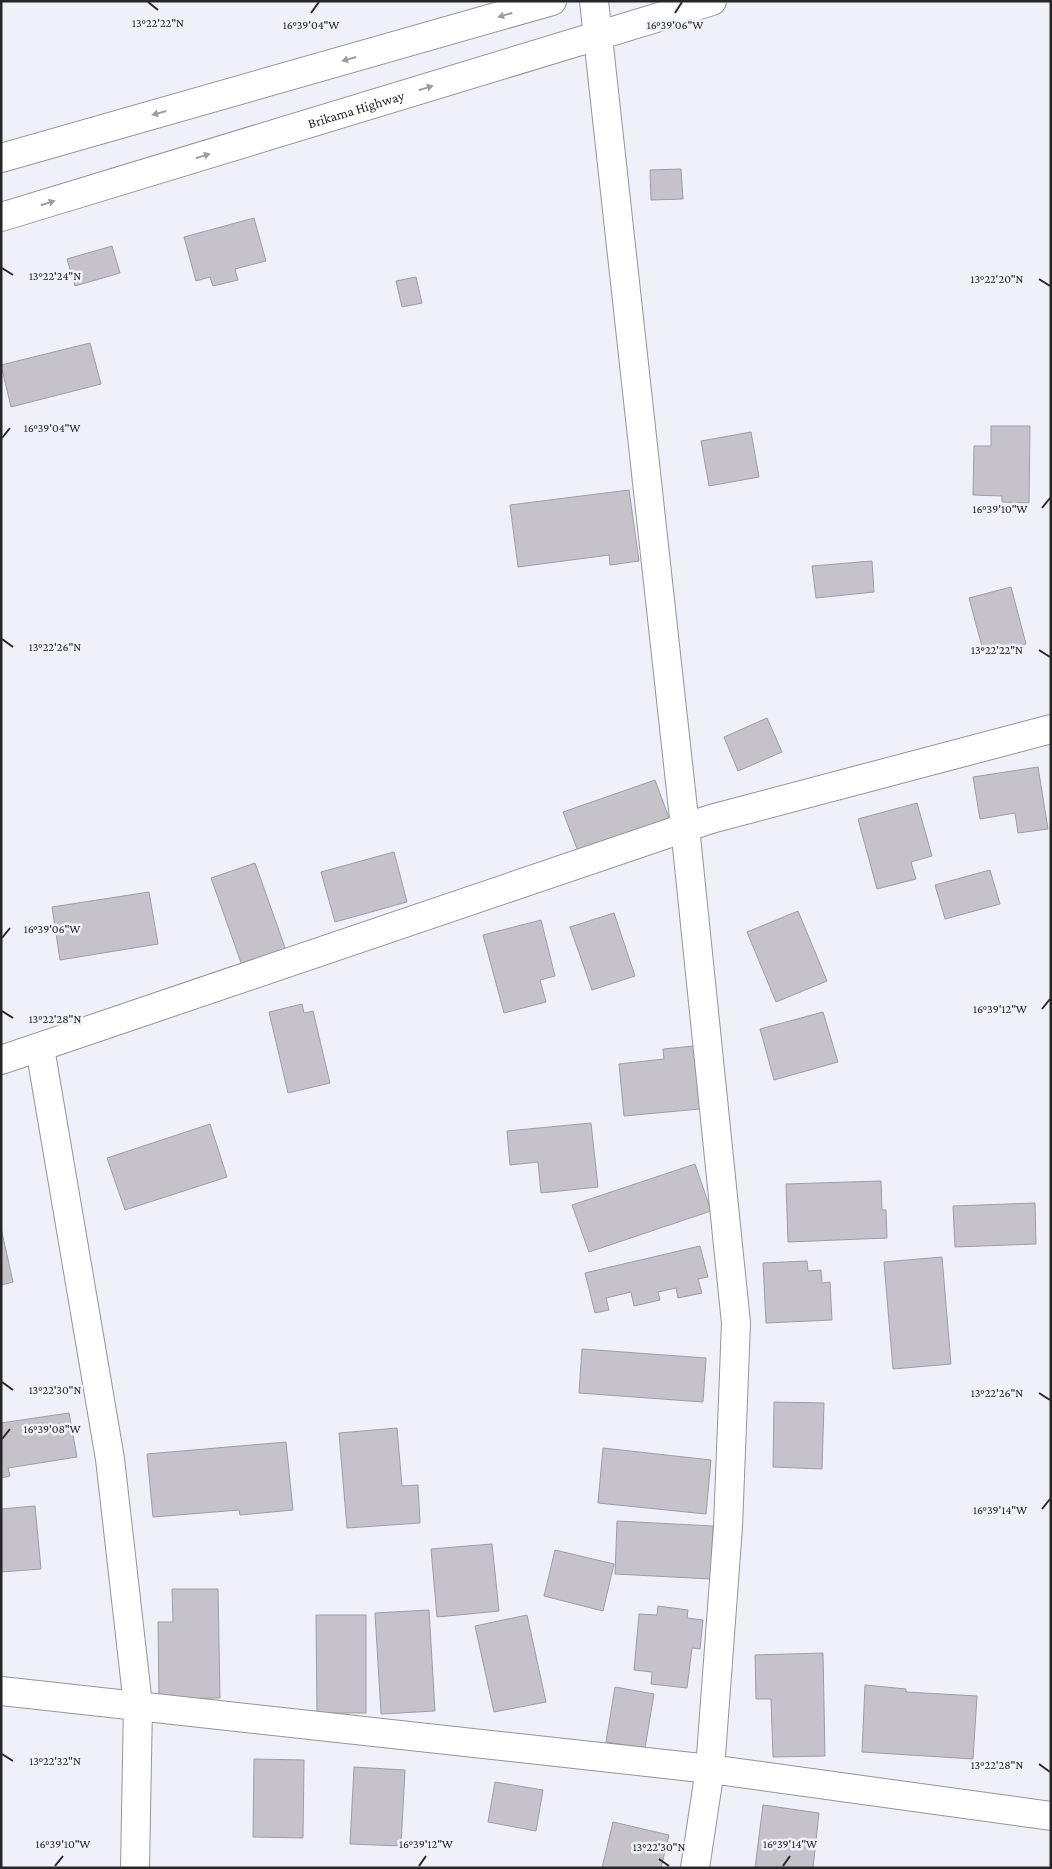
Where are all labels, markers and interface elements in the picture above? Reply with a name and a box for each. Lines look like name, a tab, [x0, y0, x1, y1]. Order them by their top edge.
one-way arrow	[498, 11, 513, 19]
text: 13°22'22"N	[132, 16, 184, 30]
text: 16°39'04"W	[283, 18, 339, 32]
text: 16°39'06"W	[647, 18, 703, 32]
one-way arrow	[342, 56, 357, 64]
one-way arrow	[418, 84, 433, 92]
street label: Brikama Highway	[306, 87, 407, 131]
one-way arrow	[152, 110, 167, 118]
one-way arrow	[196, 152, 211, 159]
one-way arrow	[41, 199, 56, 207]
text: 13°22'24"N	[29, 269, 81, 283]
text: 13°22'20"N	[970, 272, 1024, 286]
text: 16°39'04"W	[24, 421, 80, 435]
text: 16°39'10"W	[973, 502, 1027, 516]
text: 13°22'26"N	[29, 640, 81, 654]
text: 13°22'22"N	[971, 643, 1023, 657]
text: 16°39'06"W	[24, 922, 80, 936]
text: 16°39'12"W	[973, 1002, 1027, 1016]
text: 13°22'28"N	[29, 1012, 81, 1026]
text: 13°22'30"N	[29, 1383, 81, 1397]
text: 13°22'26"N	[971, 1386, 1023, 1400]
text: 16°39'08"W	[24, 1422, 80, 1436]
text: 16°39'14"W	[973, 1503, 1027, 1517]
text: 13°22'32"N	[29, 1754, 81, 1768]
text: 13°22'28"N	[971, 1758, 1023, 1772]
text: 16°39'10"W	[36, 1837, 90, 1851]
text: 16°39'12"W	[399, 1837, 453, 1851]
text: 16°39'14"W	[763, 1837, 817, 1851]
text: 13°22'30"N	[633, 1840, 685, 1854]

